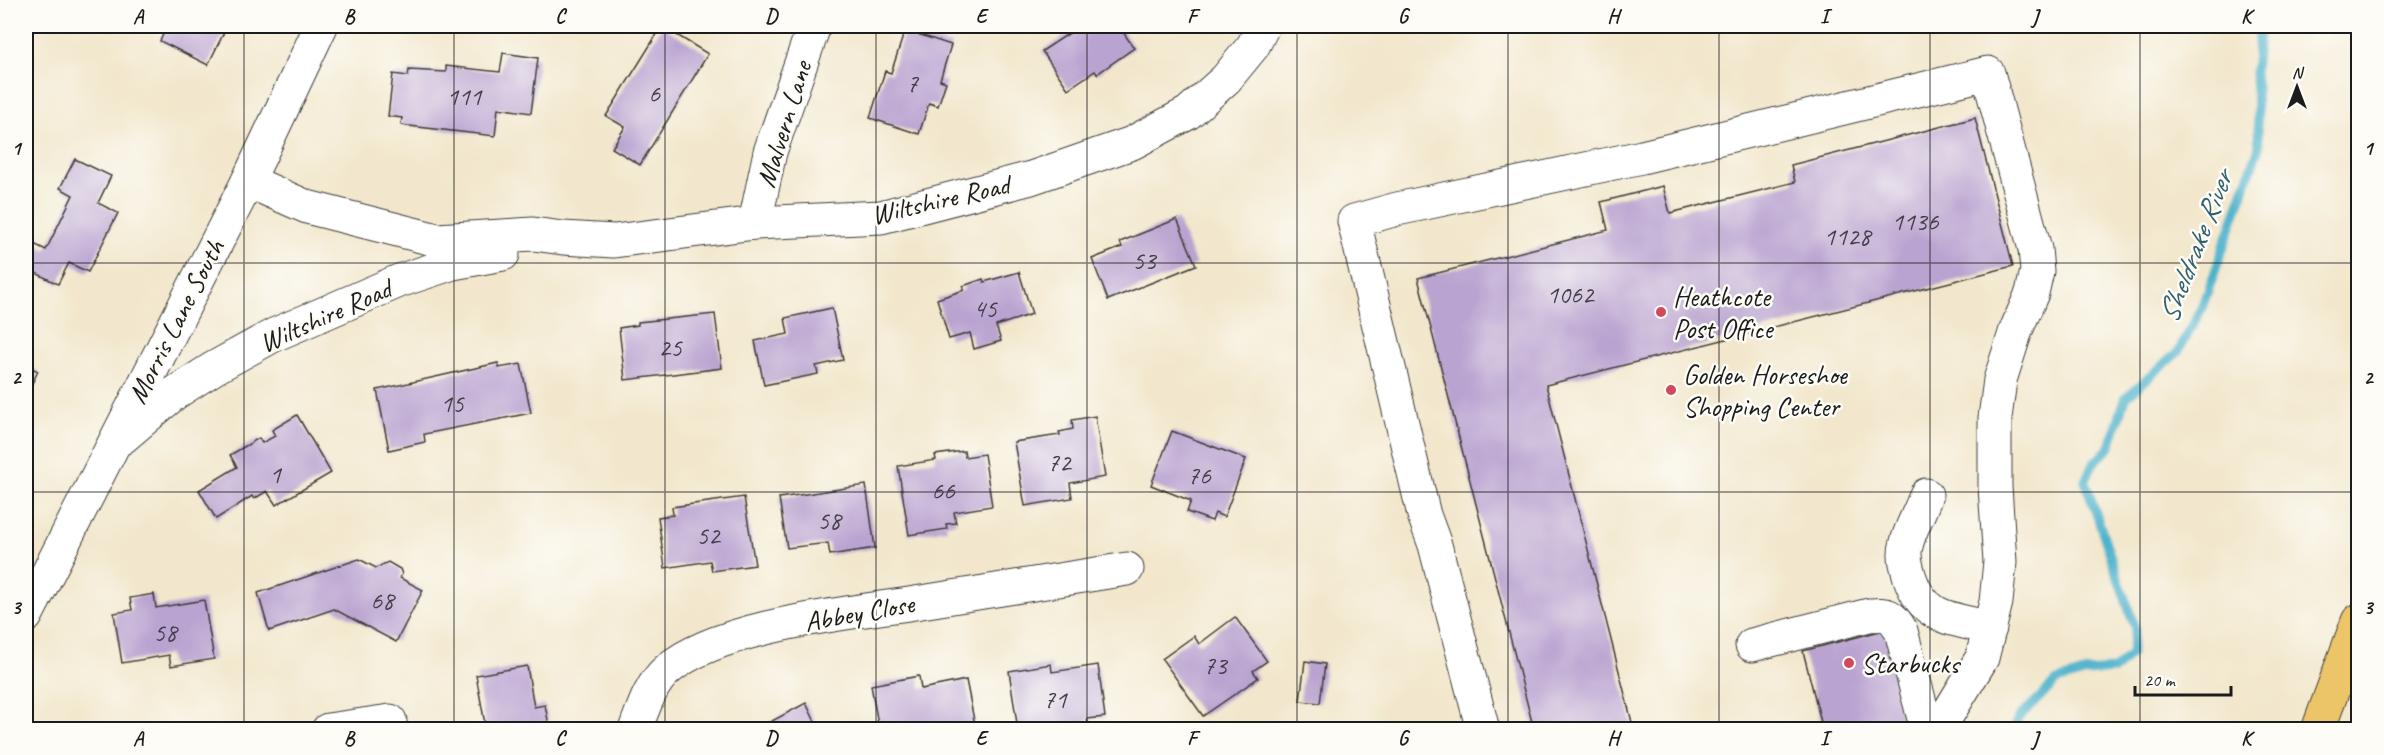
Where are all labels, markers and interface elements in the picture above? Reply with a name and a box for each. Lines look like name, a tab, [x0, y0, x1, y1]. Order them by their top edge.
text: A	[133, 4, 145, 29]
text: B	[344, 4, 356, 29]
text: C	[555, 4, 567, 29]
text: D	[765, 4, 779, 29]
text: E	[976, 4, 990, 29]
text: F	[1187, 4, 1201, 29]
text: G	[1398, 4, 1411, 29]
text: H	[1607, 4, 1622, 29]
text: I	[1820, 4, 1833, 29]
text: J	[2030, 4, 2042, 29]
text: K	[2241, 4, 2255, 29]
street label: Malvern Lane	[748, 55, 820, 191]
north arrow	[2267, 57, 2327, 117]
text: N	[2292, 63, 2305, 83]
house number: 7	[906, 67, 919, 100]
house number: 6	[648, 77, 661, 110]
house number: 111	[446, 80, 483, 113]
text: 1	[12, 136, 23, 161]
text: 1	[2364, 136, 2375, 161]
water label: Sheldrake River	[2149, 161, 2243, 328]
street label: Wiltshire Road	[868, 166, 1017, 232]
house number: 1136	[1892, 205, 1940, 238]
house number: 1128	[1824, 220, 1873, 253]
street label: Morris Lane South	[119, 233, 232, 409]
house number: 53	[1132, 244, 1158, 277]
street label: Wiltshire Road	[254, 269, 400, 360]
house number: 1062	[1547, 278, 1596, 311]
place label: Heathcote Post Office	[1673, 279, 1774, 346]
house number: 45	[973, 292, 998, 325]
marker: Heathcote Post Office	[1654, 305, 1668, 319]
house number: 25	[658, 331, 683, 364]
place label: Golden Horseshoe Shopping Center	[1683, 357, 1849, 424]
text: 2	[12, 365, 23, 390]
text: 2	[2364, 365, 2375, 390]
marker: Golden Horseshoe Shopping Center	[1664, 383, 1678, 397]
house number: 15	[440, 387, 465, 420]
house number: 72	[1047, 446, 1073, 479]
house number: 1	[269, 458, 282, 491]
house number: 76	[1187, 459, 1212, 492]
house number: 66	[931, 474, 956, 507]
house number: 58	[817, 504, 843, 537]
house number: 52	[696, 519, 722, 552]
house number: 68	[370, 584, 396, 617]
street label: Abbey Close	[802, 585, 918, 639]
text: 3	[12, 595, 23, 620]
text: 3	[2364, 595, 2375, 620]
house number: 58	[153, 616, 179, 649]
place label: Starbucks	[1861, 646, 1961, 681]
house number: 73	[1203, 649, 1229, 682]
marker: Starbucks	[1842, 656, 1856, 670]
scale bar	[2135, 659, 2231, 697]
text: 20 m	[2144, 669, 2177, 691]
house number: 71	[1043, 683, 1068, 716]
text: A	[133, 726, 145, 751]
text: B	[344, 726, 356, 751]
text: C	[555, 726, 567, 751]
text: D	[765, 726, 779, 751]
text: E	[976, 726, 990, 751]
text: F	[1187, 726, 1201, 751]
text: G	[1398, 726, 1411, 751]
text: H	[1607, 726, 1622, 751]
text: I	[1820, 726, 1833, 751]
text: J	[2030, 726, 2042, 751]
text: K	[2241, 726, 2255, 751]

